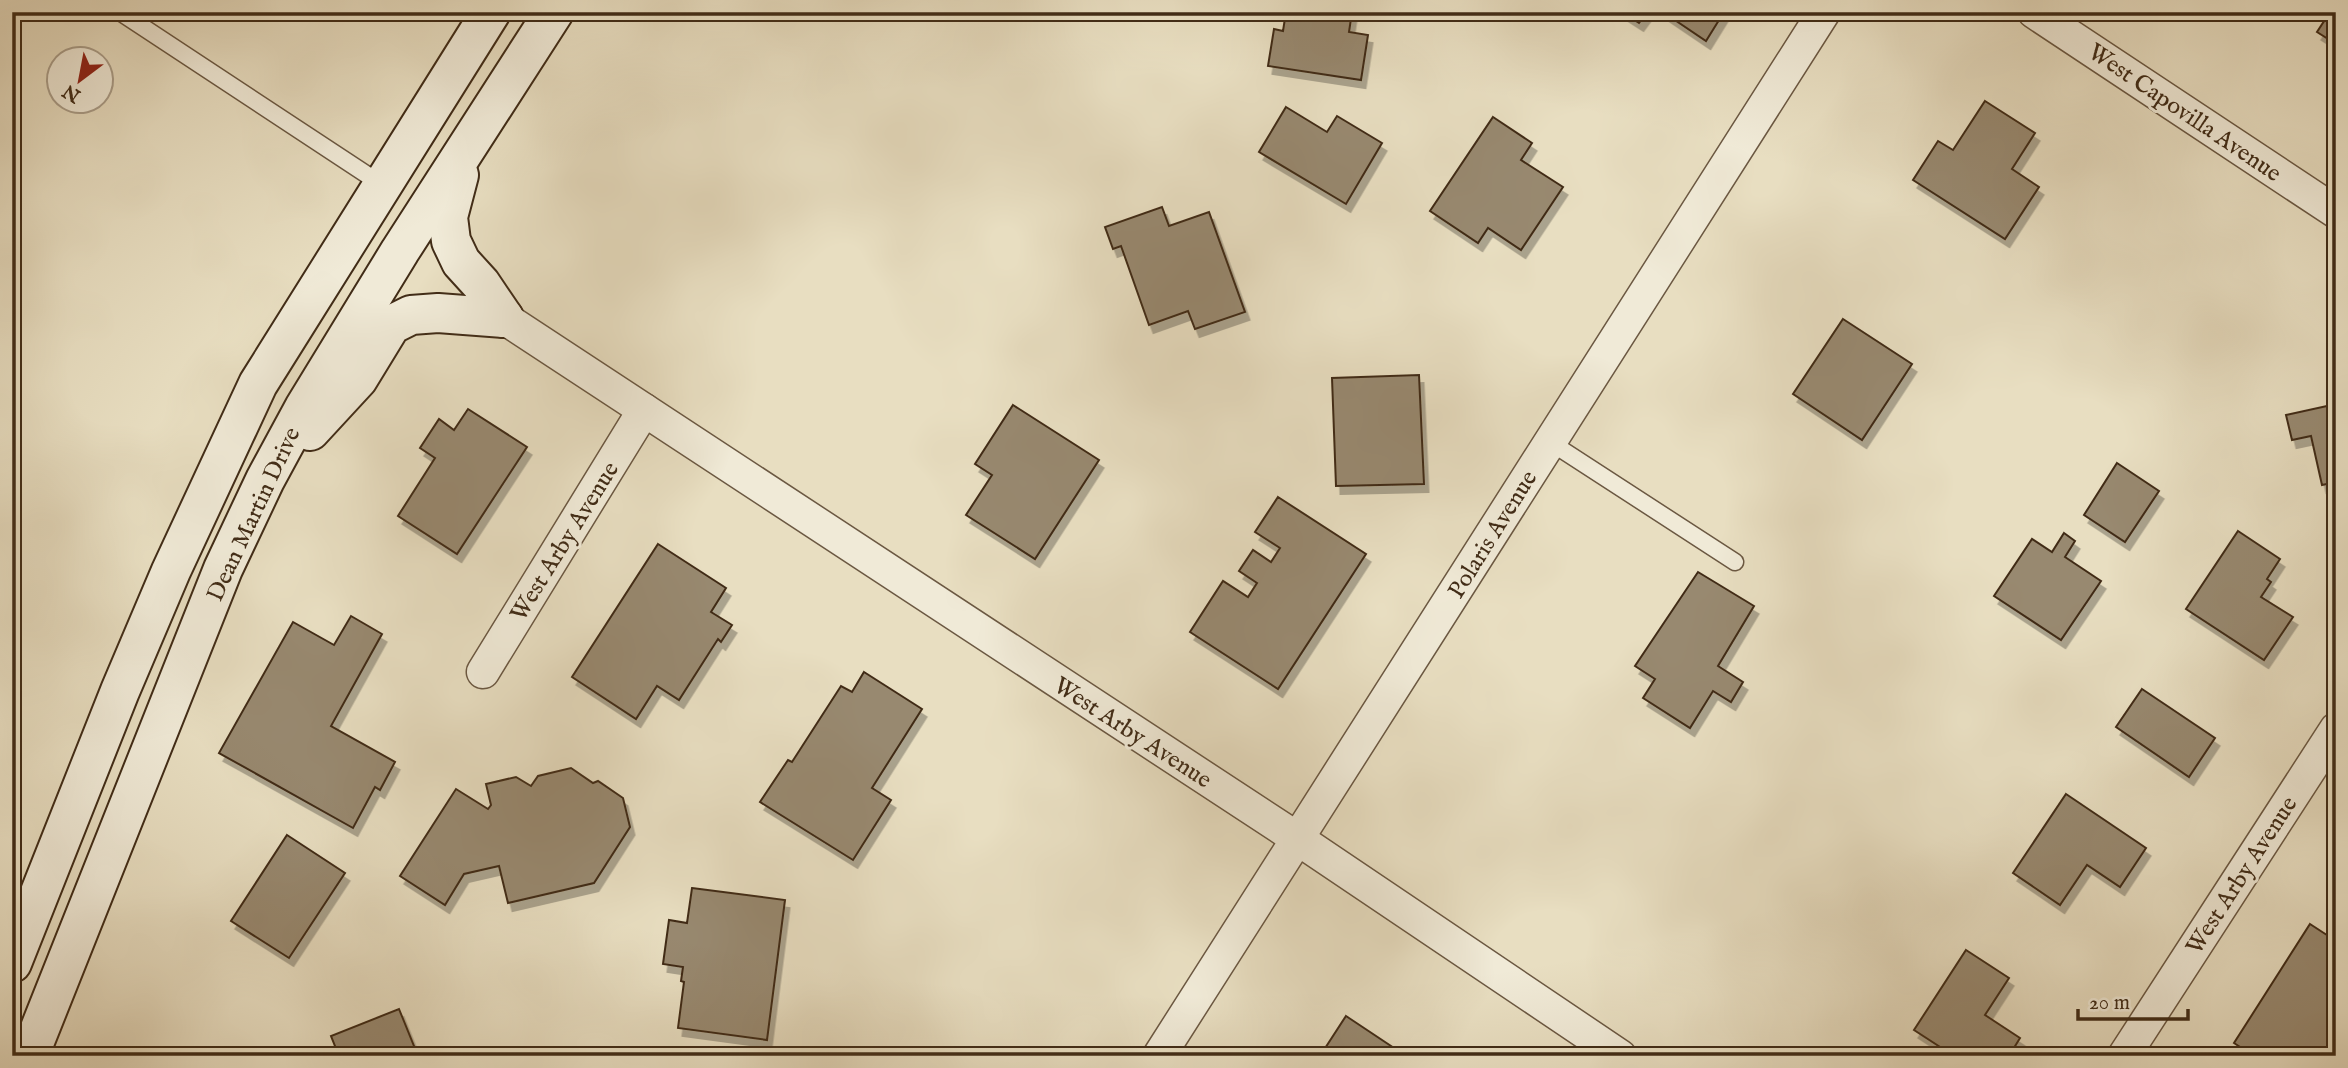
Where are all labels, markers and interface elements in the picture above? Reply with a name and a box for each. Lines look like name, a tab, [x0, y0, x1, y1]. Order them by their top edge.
street label: West Capovilla Avenue	[2081, 37, 2287, 190]
north arrow	[46, 46, 116, 116]
text: N	[58, 78, 86, 108]
street label: Dean Martin Drive	[200, 422, 308, 607]
street label: West Arby Avenue	[504, 456, 627, 627]
street label: Polaris Avenue	[1442, 465, 1545, 605]
street label: West Arby Avenue	[1047, 671, 1217, 796]
street label: West Arby Avenue	[2180, 791, 2305, 961]
scale bar	[2078, 977, 2189, 1021]
text: 20 m	[2089, 990, 2130, 1017]

